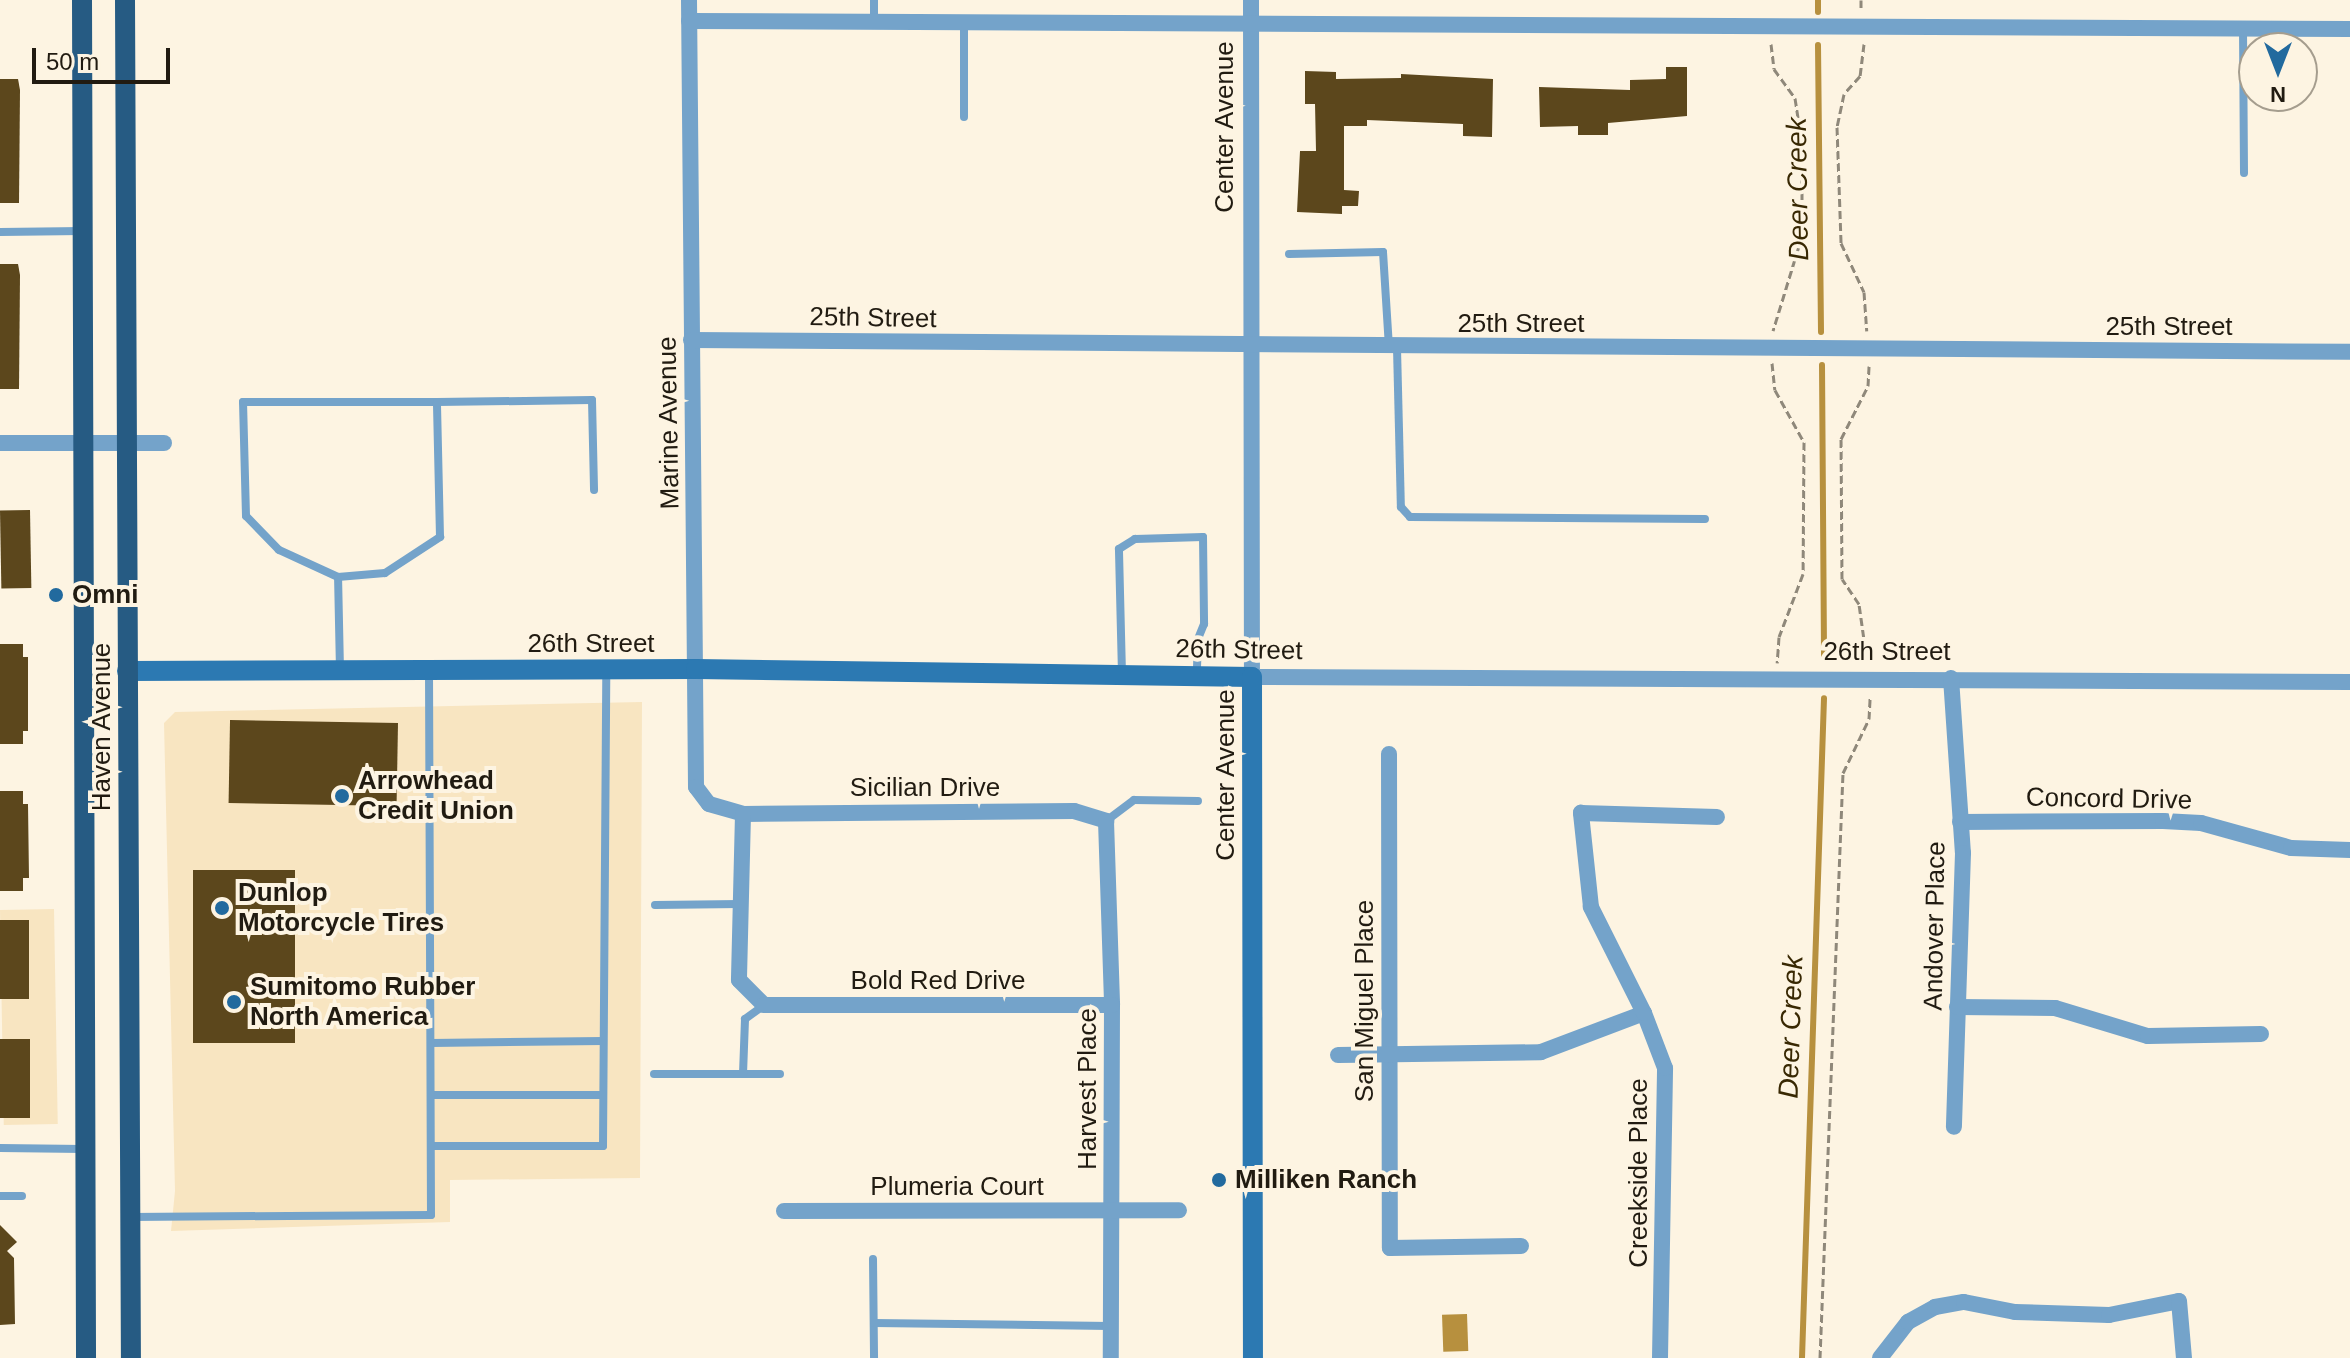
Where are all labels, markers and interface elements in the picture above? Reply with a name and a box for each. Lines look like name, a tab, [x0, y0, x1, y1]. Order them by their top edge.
scale bar	[36, 32, 174, 82]
north arrow	[2238, 32, 2318, 112]
street label: Center Avenue	[1209, 41, 1241, 213]
text: 50 m	[46, 48, 99, 75]
text: N	[2270, 82, 2286, 107]
water label: Deer Creek	[1780, 117, 1816, 261]
street label: 25th Street	[809, 301, 937, 335]
street label: 25th Street	[1457, 308, 1585, 340]
street label: 25th Street	[2105, 311, 2233, 343]
street label: Marine Avenue	[652, 336, 686, 510]
place label: Omni	[72, 579, 138, 611]
marker: Omni	[47, 586, 65, 604]
street label: 26th Street	[527, 628, 655, 660]
street label: 26th Street	[1175, 633, 1303, 667]
street label: 26th Street	[1823, 636, 1951, 668]
street label: Haven Avenue	[86, 642, 118, 812]
street label: Center Avenue	[1210, 689, 1242, 861]
place label: Arrowhead Credit Union	[358, 765, 514, 826]
street label: Sicilian Drive	[850, 772, 1000, 804]
street label: Concord Drive	[2026, 782, 2192, 816]
marker: Arrowhead Credit Union	[333, 787, 351, 805]
street label: Andover Place	[1918, 841, 1952, 1011]
place label: Dunlop Motorcycle Tires	[238, 877, 444, 938]
marker: Dunlop Motorcycle Tires	[213, 899, 231, 917]
street label: San Miguel Place	[1349, 900, 1381, 1102]
water label: Deer Creek	[1772, 955, 1810, 1099]
street label: Bold Red Drive	[851, 965, 1025, 997]
place label: Sumitomo Rubber North America	[250, 971, 475, 1032]
marker: Sumitomo Rubber North America	[225, 993, 243, 1011]
street label: Harvest Place	[1072, 1008, 1104, 1170]
street label: Creekside Place	[1623, 1078, 1655, 1268]
place label: Milliken Ranch	[1235, 1164, 1417, 1196]
street label: Plumeria Court	[870, 1171, 1044, 1203]
marker: Milliken Ranch	[1210, 1171, 1228, 1189]

